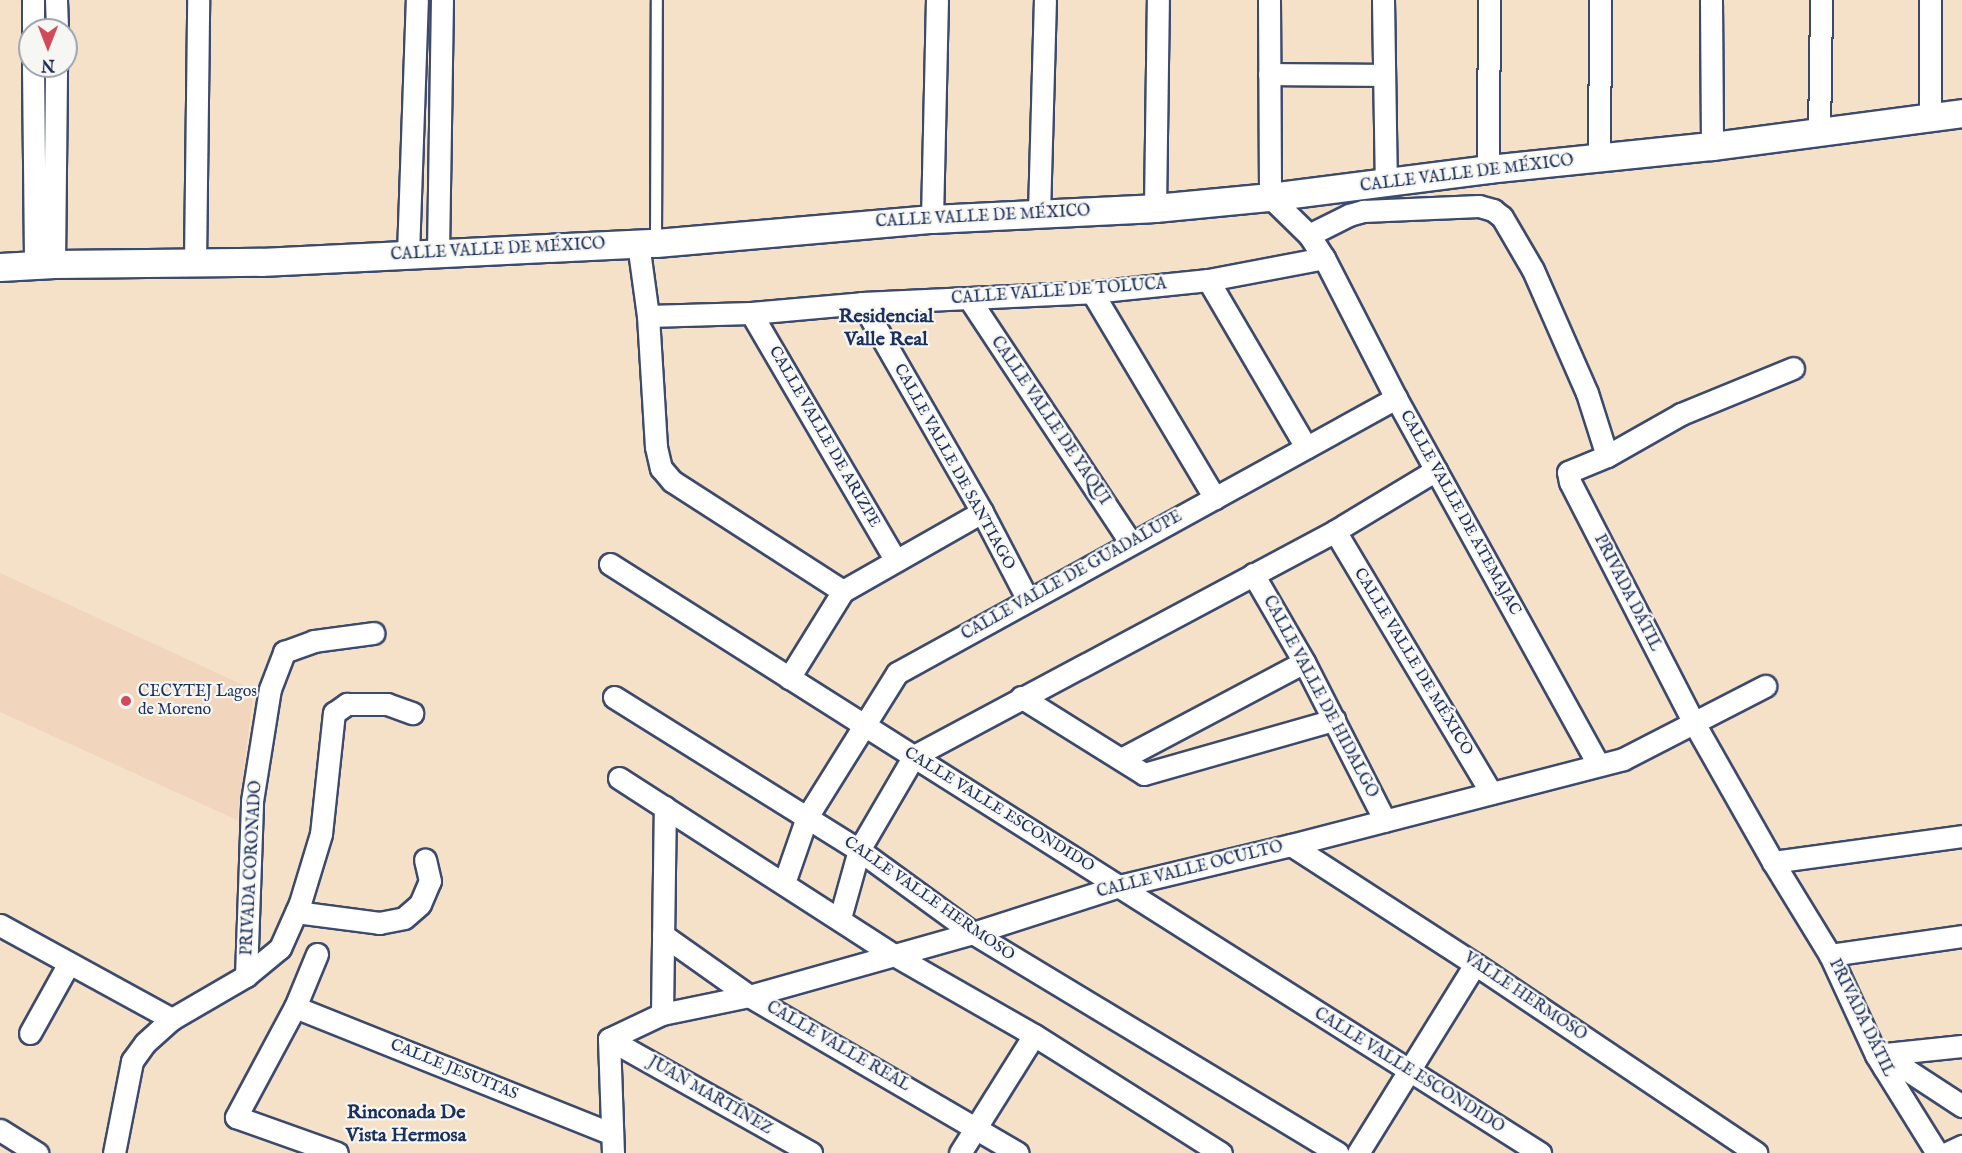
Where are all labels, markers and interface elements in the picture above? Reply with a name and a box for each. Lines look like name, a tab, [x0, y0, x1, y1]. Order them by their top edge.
north arrow	[18, 18, 78, 78]
text: N	[41, 54, 55, 74]
street label: CALLE VALLE DE MÉXICO	[1359, 151, 1575, 197]
street label: CALLE VALLE DE MÉXICO	[875, 202, 1091, 232]
street label: CALLE VALLE DE MÉXICO	[390, 235, 606, 265]
street label: CALLE VALLE DE TOLUCA	[951, 275, 1167, 309]
district label: Residencial Valle Real	[838, 304, 934, 351]
street label: CALLE VALLE DE YAQUI	[986, 333, 1114, 509]
street label: CALLE VALLE DE ARIZPE	[764, 343, 884, 531]
street label: CALLE VALLE DE SANTIAGO	[889, 361, 1019, 573]
street label: CALLE VALLE DE ATEMAJAC	[1396, 407, 1524, 619]
street label: CALLE VALLE DE GUADALUPE	[958, 507, 1186, 645]
street label: PRIVADA DÁTIL	[1589, 531, 1665, 655]
street label: CALLE VALLE DE MÉXICO	[1349, 565, 1477, 759]
street label: CALLE VALLE DE HIDALGO	[1259, 593, 1381, 801]
place label: CECYTEJ Lagos de Moreno	[138, 682, 257, 720]
marker: CECYTEJ Lagos de Moreno	[119, 694, 133, 708]
street label: CALLE VALLE ESCONDIDO	[900, 743, 1098, 877]
street label: PRIVADA CORONADO	[238, 780, 266, 956]
street label: CALLE VALLE HERMOSO	[840, 833, 1018, 965]
street label: CALLE VALLE OCULTO	[1095, 838, 1285, 902]
street label: VALLE HERMOSO	[1460, 949, 1590, 1045]
street label: PRIVADA DÁTIL	[1824, 956, 1898, 1080]
street label: CALLE VALLE REAL	[763, 998, 913, 1096]
street label: CALLE VALLE ESCONDIDO	[1310, 1004, 1508, 1138]
street label: CALLE JESUITAS	[387, 1036, 521, 1104]
street label: JUAN MARTÍNEZ	[645, 1053, 775, 1139]
district label: Rinconada De Vista Hermosa	[346, 1100, 466, 1147]

